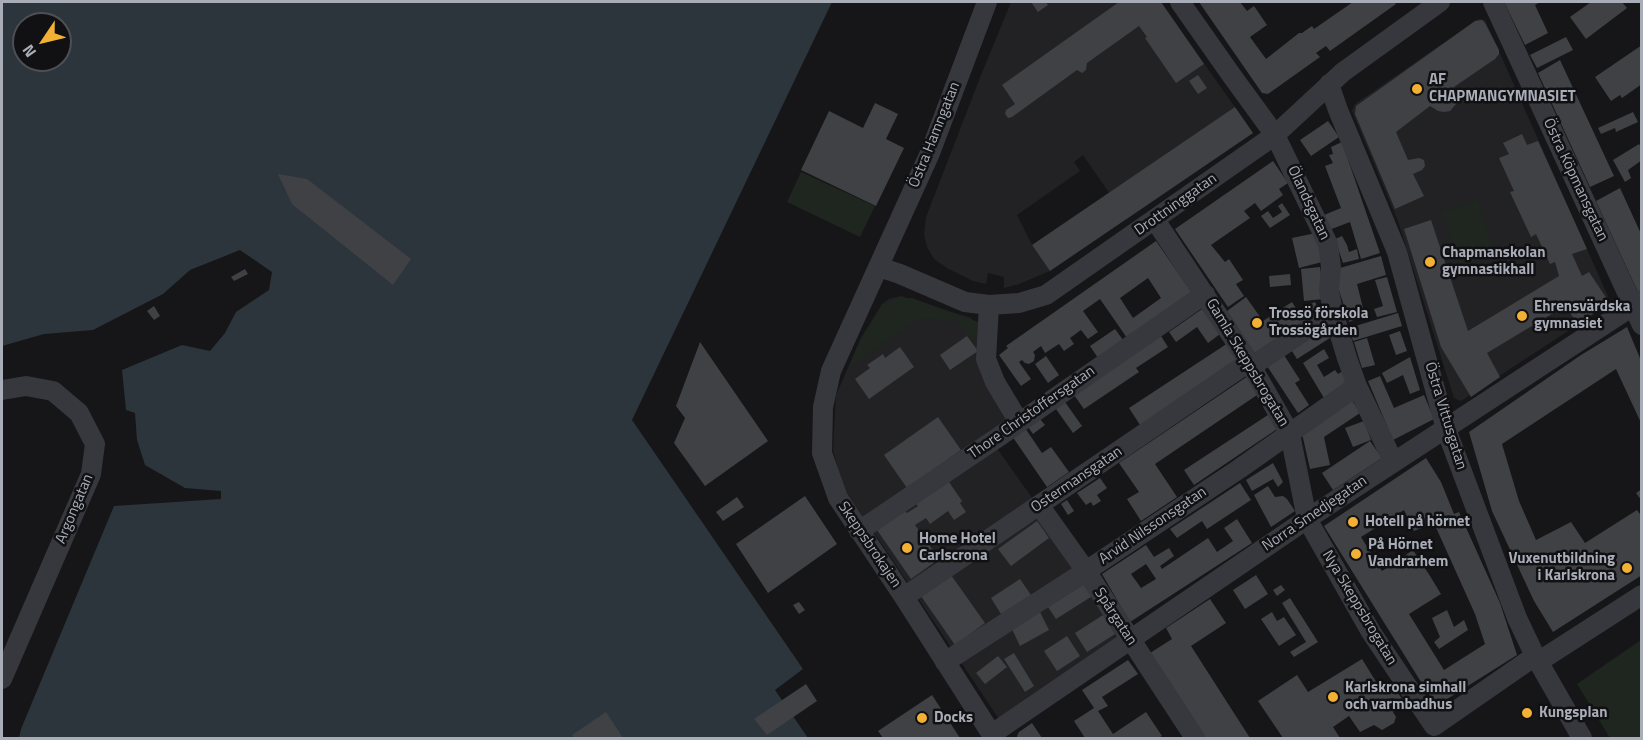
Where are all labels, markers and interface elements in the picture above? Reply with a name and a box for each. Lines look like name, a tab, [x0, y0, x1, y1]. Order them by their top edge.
north arrow	[12, 12, 72, 72]
text: N	[16, 40, 42, 63]
place label: AF CHAPMANGYMNASIET	[1429, 71, 1576, 106]
street label: Östra Hamngatan	[906, 80, 964, 190]
marker: AF CHAPMANGYMNASIET	[1410, 82, 1424, 96]
street label: Östra Köpmansgatan	[1539, 116, 1611, 244]
street label: Ölandsgatan	[1283, 163, 1333, 243]
street label: Drottninggatan	[1131, 170, 1221, 240]
place label: Chapmanskolan gymnastikhall	[1442, 244, 1545, 279]
marker: Chapmanskolan gymnastikhall	[1423, 255, 1437, 269]
street label: Gamla Skeppsbrogatan	[1202, 296, 1292, 430]
place label: Ehrensvärdska gymnasiet	[1534, 298, 1630, 333]
place label: Trossö förskola Trossögården	[1269, 305, 1368, 340]
marker: Ehrensvärdska gymnasiet	[1515, 309, 1529, 323]
marker: Trossö förskola Trossögården	[1250, 316, 1264, 330]
street label: Östra Vittusgatan	[1420, 360, 1470, 472]
street label: Thore Christoffersgatan	[965, 363, 1099, 463]
street label: Ostermansgatan	[1028, 443, 1126, 517]
street label: Argongatan	[52, 472, 98, 546]
street label: Norra Smedjegatan	[1259, 472, 1371, 556]
street label: Arvid Nilssonsgatan	[1096, 483, 1210, 569]
street label: Skeppsbrokajen	[834, 499, 904, 591]
place label: Hotell på hörnet	[1365, 513, 1470, 531]
marker: Hotell på hörnet	[1346, 515, 1360, 529]
place label: Home Hotel Carlscrona	[919, 530, 996, 565]
place label: På Hörnet Vandrarhem	[1368, 536, 1448, 571]
marker: Home Hotel Carlscrona	[900, 541, 914, 555]
street label: Nya Skeppsbrogatan	[1318, 547, 1400, 669]
marker: På Hörnet Vandrarhem	[1349, 547, 1363, 561]
place label: Vuxenutbildning i Karlskrona	[1508, 550, 1615, 585]
marker: Vuxenutbildning i Karlskrona	[1620, 561, 1634, 575]
street label: Spårgatan	[1090, 585, 1140, 649]
place label: Karlskrona simhall och varmbadhus	[1345, 679, 1466, 714]
marker: Karlskrona simhall och varmbadhus	[1326, 690, 1340, 704]
place label: Kungsplan	[1539, 704, 1607, 722]
marker: Kungsplan	[1520, 706, 1534, 720]
place label: Docks	[934, 709, 973, 727]
marker: Docks	[915, 711, 929, 725]

